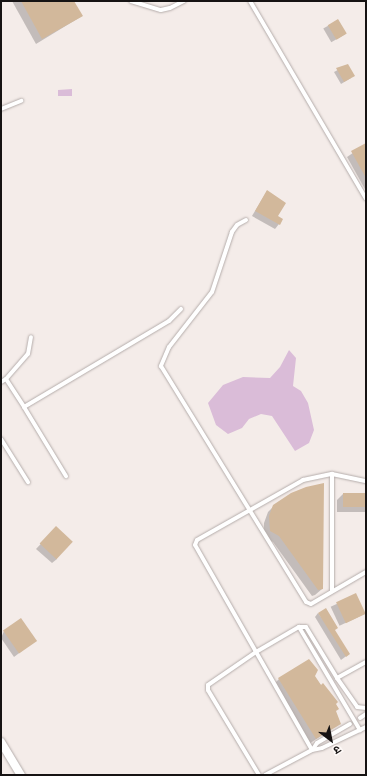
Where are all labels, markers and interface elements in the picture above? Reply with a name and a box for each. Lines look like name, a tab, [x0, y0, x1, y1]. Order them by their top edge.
north arrow	[311, 720, 351, 760]
text: उ	[331, 743, 344, 758]

